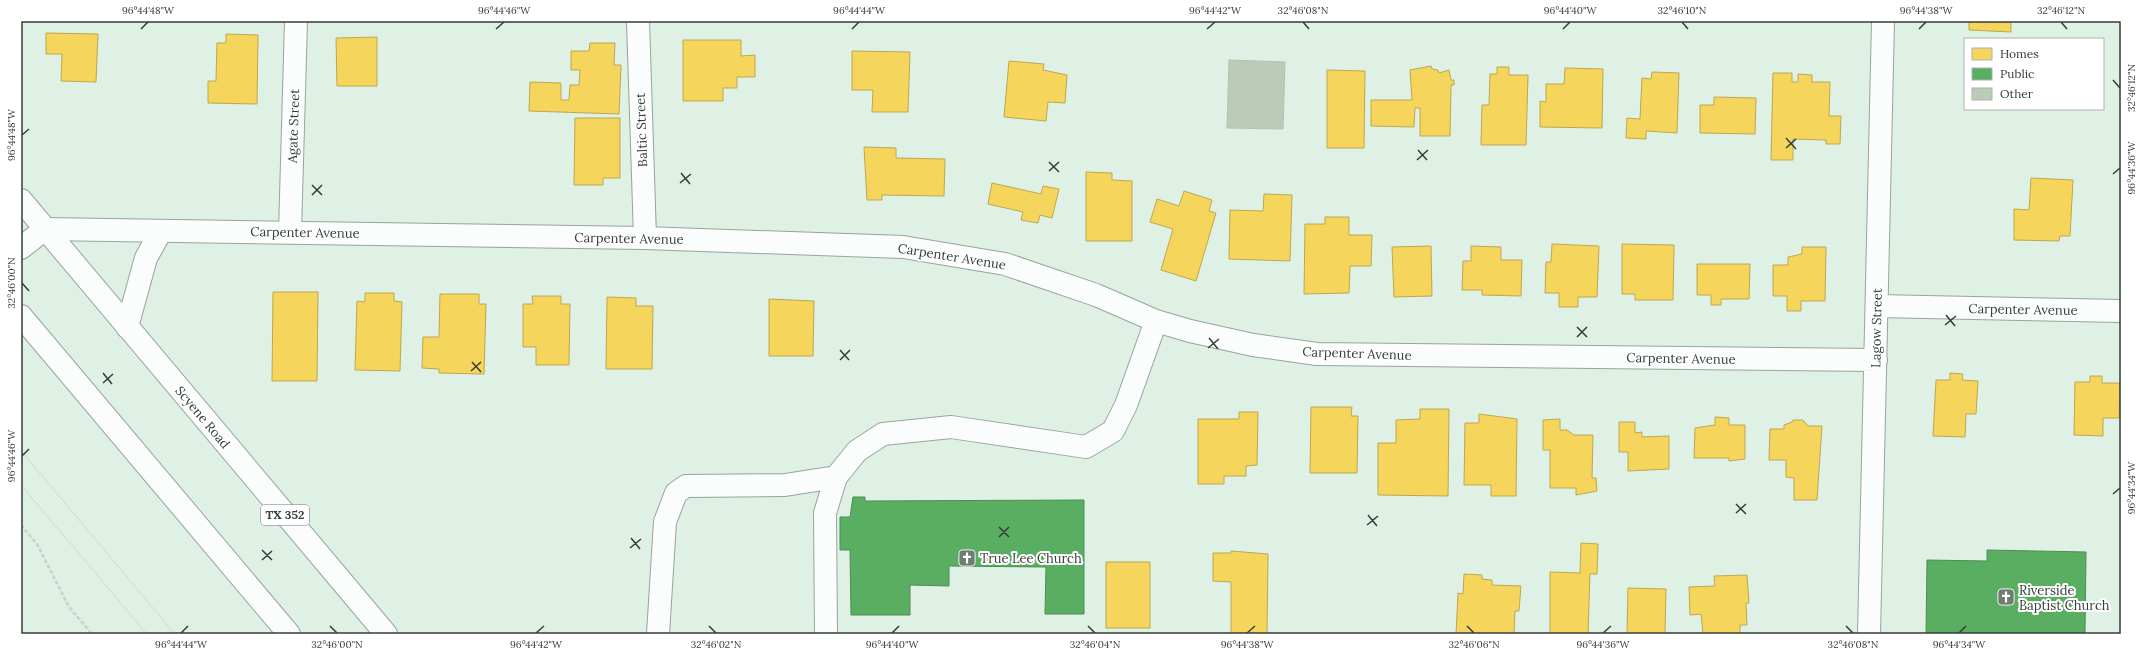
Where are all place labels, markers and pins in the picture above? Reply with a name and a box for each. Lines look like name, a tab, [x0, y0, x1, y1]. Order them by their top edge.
church icon: True Lee Church	[957, 548, 977, 568]
place label: True Lee Church	[980, 550, 1082, 567]
place label: Riverside Baptist Church	[2019, 582, 2110, 614]
church icon: Riverside Baptist Church	[1996, 587, 2016, 607]

